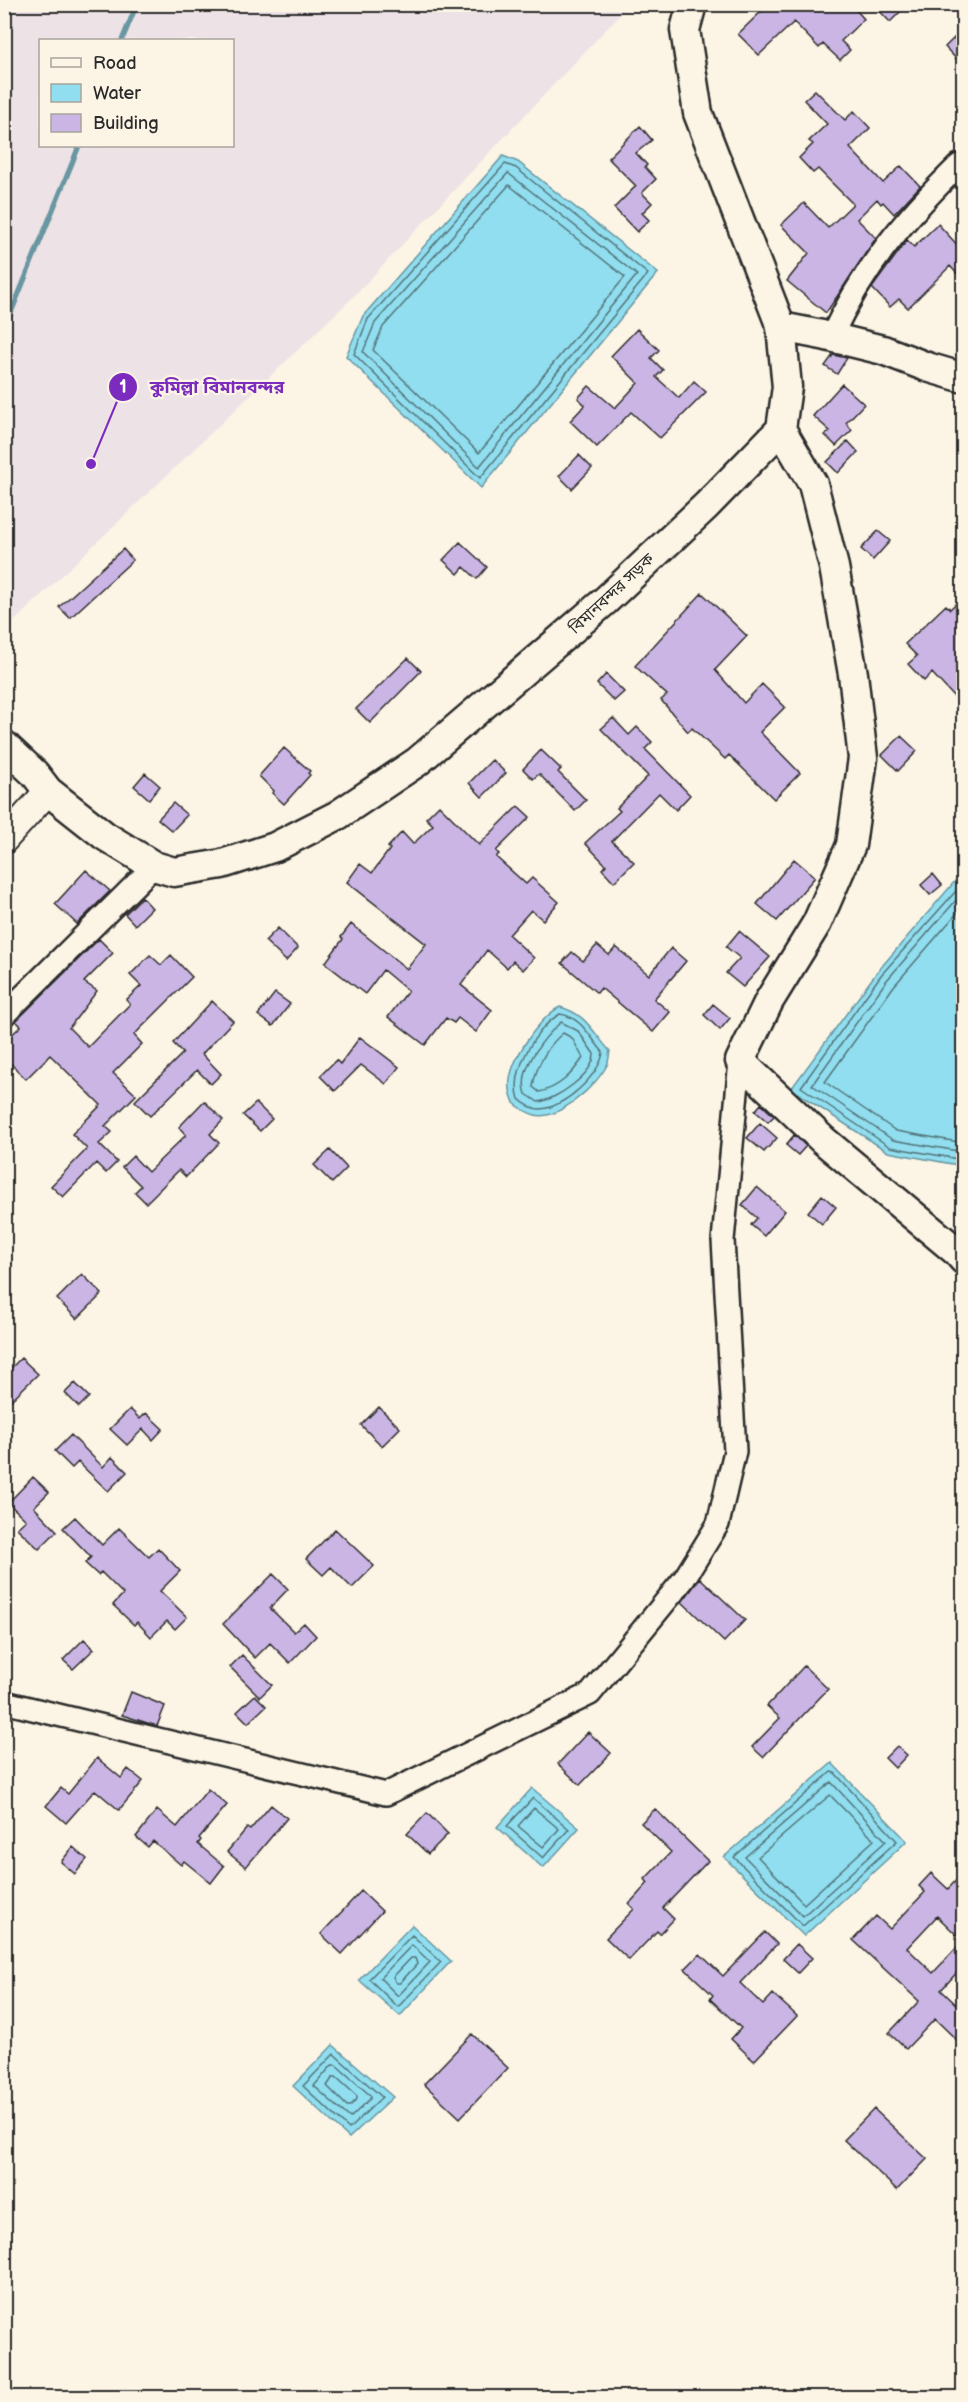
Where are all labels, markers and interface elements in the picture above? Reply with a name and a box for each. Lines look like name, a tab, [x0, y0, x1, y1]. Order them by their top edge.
legend	[39, 39, 234, 147]
text: Road	[93, 53, 137, 74]
text: Water	[93, 83, 141, 104]
text: Building	[93, 113, 159, 134]
callout: কুমিল্লা বিমানবন্দর	[108, 369, 296, 405]
text: 1	[119, 377, 127, 398]
text: কুমিল্লা বিমানবন্দর	[149, 377, 285, 398]
street label: বিমানবন্দর সড়ক	[564, 549, 659, 639]

